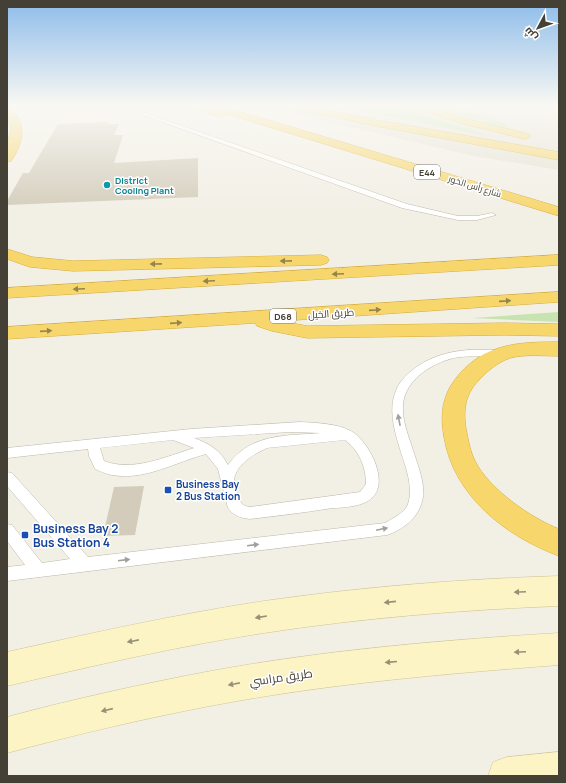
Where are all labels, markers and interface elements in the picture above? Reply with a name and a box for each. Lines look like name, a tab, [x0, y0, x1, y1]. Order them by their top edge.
north arrow	[518, 8, 558, 48]
text: ش	[520, 25, 540, 45]
road number: E44	[414, 165, 440, 179]
street label: شارع رأس الخور	[446, 172, 503, 200]
place label: District Cooling Plant	[115, 174, 174, 197]
marker: District Cooling Plant	[102, 180, 112, 190]
one-way arrow	[279, 258, 292, 264]
one-way arrow	[150, 261, 162, 268]
one-way arrow	[332, 270, 344, 277]
one-way arrow	[203, 278, 215, 285]
one-way arrow	[73, 285, 85, 292]
one-way arrow	[499, 297, 511, 304]
street label: طريق الخيل	[307, 304, 355, 322]
one-way arrow	[369, 306, 381, 313]
road number: D68	[270, 309, 296, 323]
one-way arrow	[170, 319, 182, 326]
one-way arrow	[40, 327, 52, 334]
one-way arrow	[396, 413, 402, 426]
place label: Business Bay 2 Bus Station	[176, 477, 240, 503]
marker: Business Bay 2 Bus Station	[163, 485, 173, 495]
place label: Business Bay 2 Bus Station 4	[33, 520, 118, 551]
one-way arrow	[376, 526, 388, 532]
marker: Business Bay 2 Bus Station 4	[20, 530, 30, 540]
one-way arrow	[247, 542, 259, 548]
one-way arrow	[118, 557, 130, 564]
one-way arrow	[513, 589, 526, 595]
one-way arrow	[384, 598, 396, 605]
one-way arrow	[255, 614, 267, 620]
one-way arrow	[127, 638, 140, 644]
one-way arrow	[514, 648, 526, 655]
one-way arrow	[384, 659, 397, 666]
street label: طريق مراسي	[248, 664, 314, 692]
one-way arrow	[228, 681, 240, 687]
one-way arrow	[101, 708, 113, 714]

